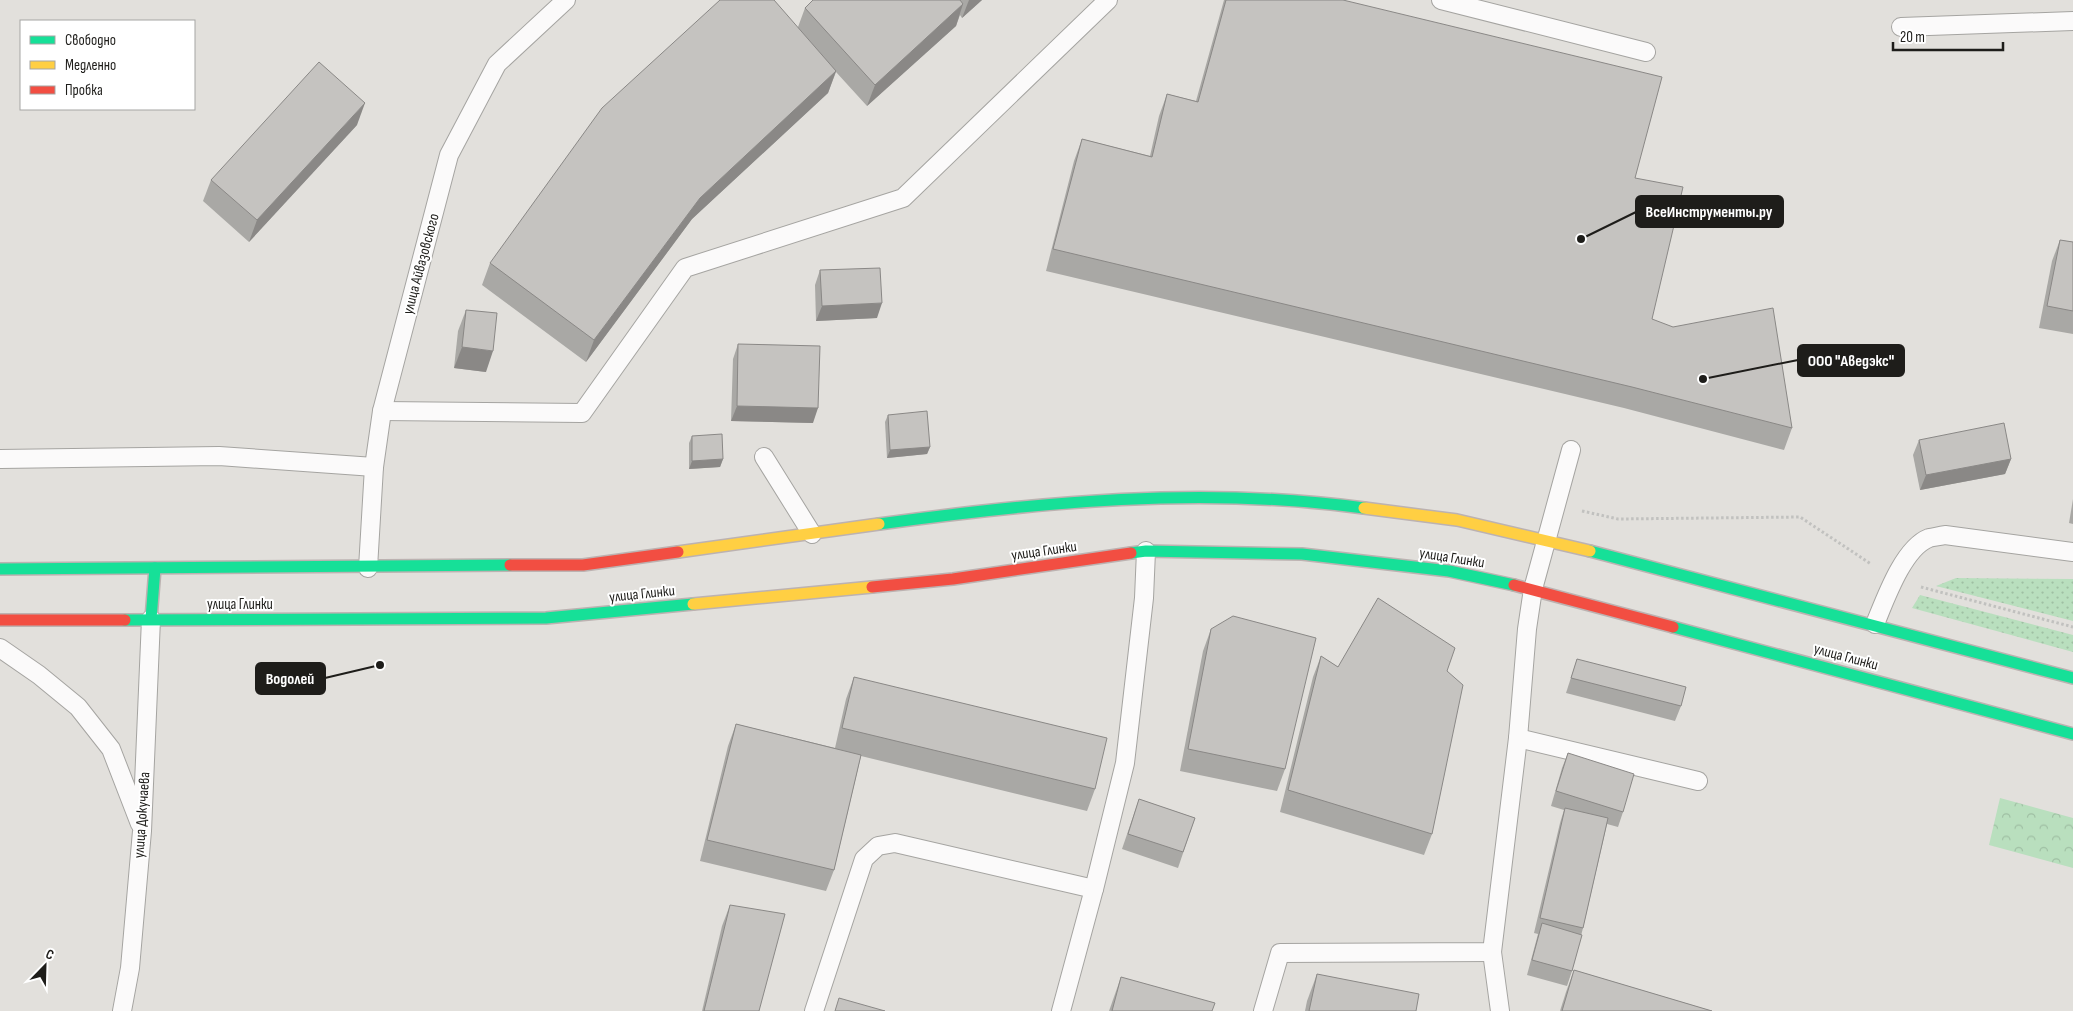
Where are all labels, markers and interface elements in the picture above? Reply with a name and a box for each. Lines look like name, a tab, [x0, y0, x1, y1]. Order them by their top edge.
legend	[20, 20, 195, 110]
scale bar	[1893, 20, 2003, 52]
text: 20 m	[1900, 28, 1925, 47]
text: Свободно	[65, 31, 116, 50]
text: Медленно	[65, 56, 116, 75]
text: Пробка	[65, 81, 103, 100]
callout: ВсеИнструменты.ру	[1636, 196, 1783, 227]
text: ВсеИнструменты.ру	[1646, 203, 1773, 222]
street label: улица Айвазовского	[398, 211, 444, 317]
callout: ООО "Аведэкс"	[1798, 345, 1904, 376]
text: ООО "Аведэкс"	[1808, 352, 1894, 371]
street label: улица Глинки	[1010, 537, 1078, 565]
street label: улица Глинки	[1418, 543, 1486, 573]
street label: улица Глинки	[608, 581, 676, 607]
street label: улица Глинки	[207, 595, 273, 614]
street label: улица Глинки	[1812, 639, 1880, 675]
callout: Водолей	[256, 663, 325, 694]
text: Водолей	[266, 670, 314, 689]
street label: улица Докучаева	[130, 771, 155, 859]
north arrow	[20, 941, 70, 991]
text: С	[43, 945, 57, 964]

